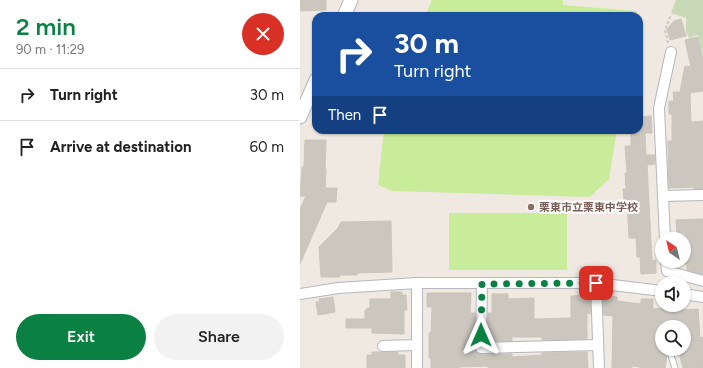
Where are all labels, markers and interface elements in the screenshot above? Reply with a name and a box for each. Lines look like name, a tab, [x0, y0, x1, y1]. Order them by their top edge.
text: 2 min	[16, 12, 76, 41]
button: close	[242, 13, 284, 55]
text: 30 m	[394, 26, 459, 60]
icon: right	[328, 28, 380, 80]
text: 90 m · 11:29	[16, 42, 84, 57]
text: Turn right	[394, 60, 471, 82]
icon: right	[16, 84, 38, 106]
text: Turn right	[50, 86, 118, 104]
text: 30 m	[250, 86, 284, 104]
icon: arrive	[369, 104, 391, 126]
text: Then	[328, 106, 361, 124]
icon: arrive	[16, 136, 38, 158]
text: Arrive at destination	[50, 138, 191, 156]
text: 60 m	[249, 138, 284, 156]
place label: 栗東市立栗東中学校	[539, 201, 638, 214]
marker: 栗東市立栗東中学校	[526, 202, 536, 212]
north arrow	[655, 232, 691, 268]
map controls	[655, 232, 691, 356]
pin	[579, 266, 613, 300]
icon: arrive	[585, 272, 607, 294]
button: sound	[655, 276, 691, 312]
button: Exit	[16, 314, 146, 360]
button: Share	[154, 314, 284, 360]
position arrow	[460, 314, 502, 356]
button: search	[655, 320, 691, 356]

